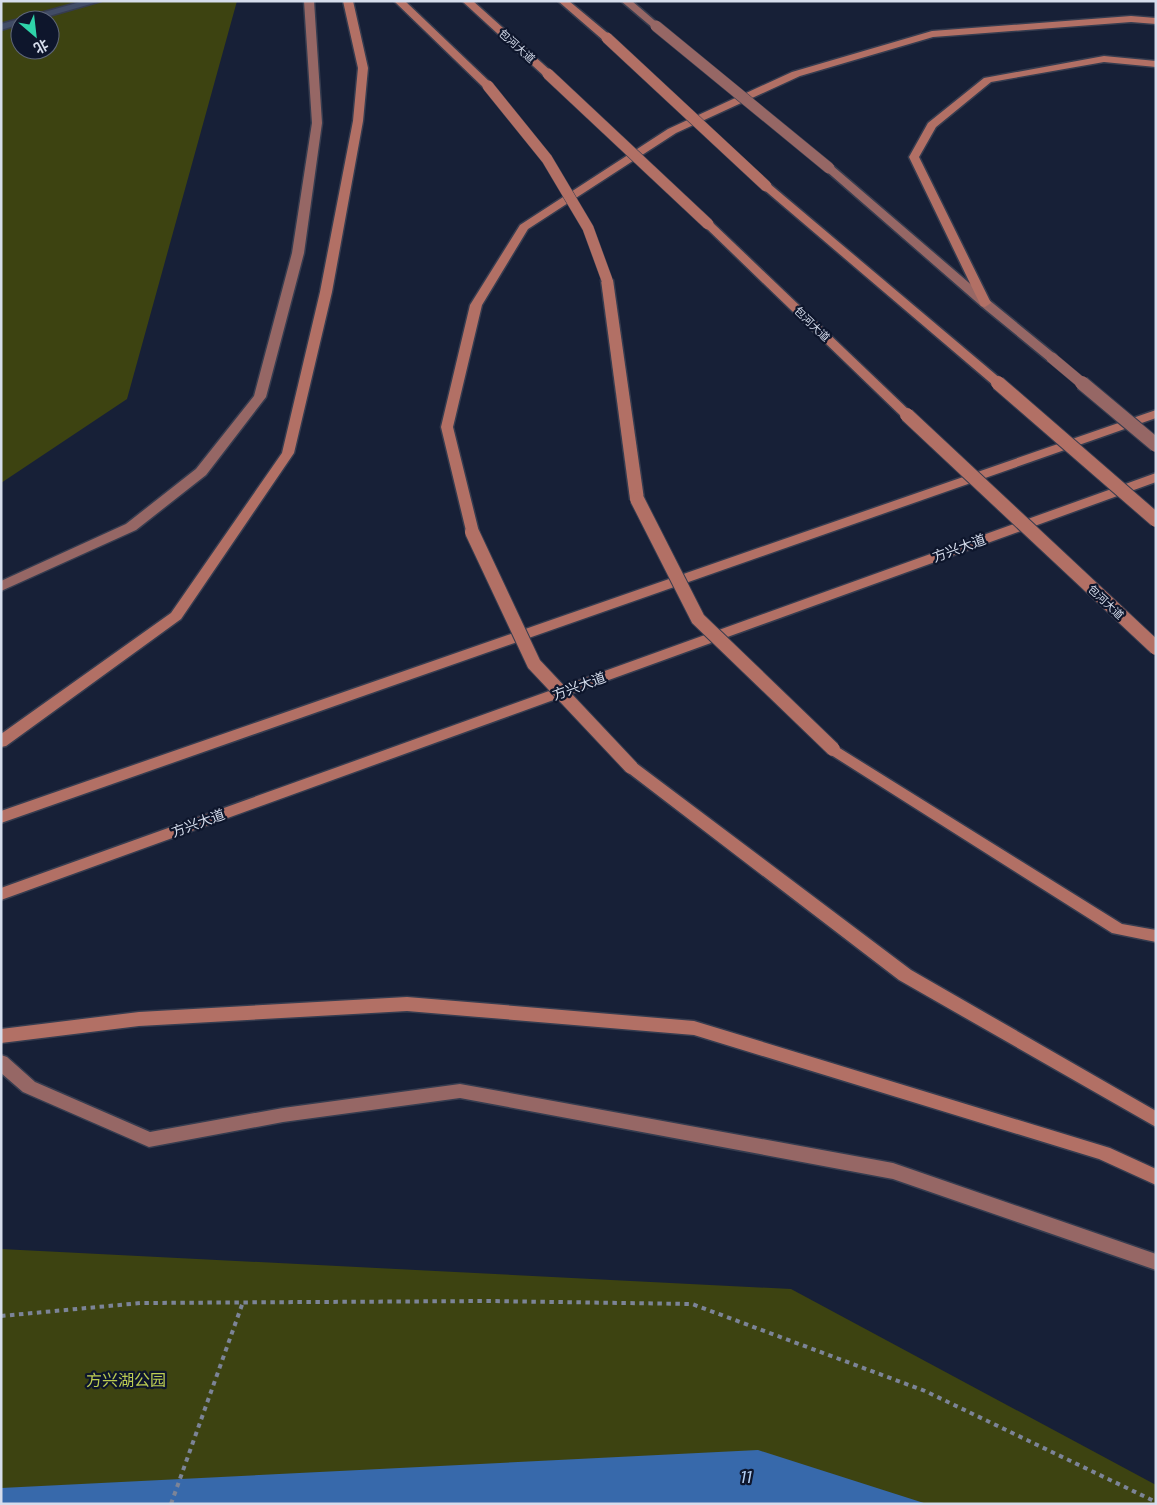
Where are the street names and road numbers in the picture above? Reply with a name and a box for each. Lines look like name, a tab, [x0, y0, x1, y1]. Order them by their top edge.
street label: 包河大道	[496, 26, 538, 66]
street label: 包河大道	[791, 304, 833, 344]
street label: 方兴大道	[930, 530, 988, 566]
street label: 包河大道	[1085, 582, 1127, 622]
street label: 方兴大道	[550, 668, 608, 704]
street label: 方兴大道	[169, 805, 227, 841]

